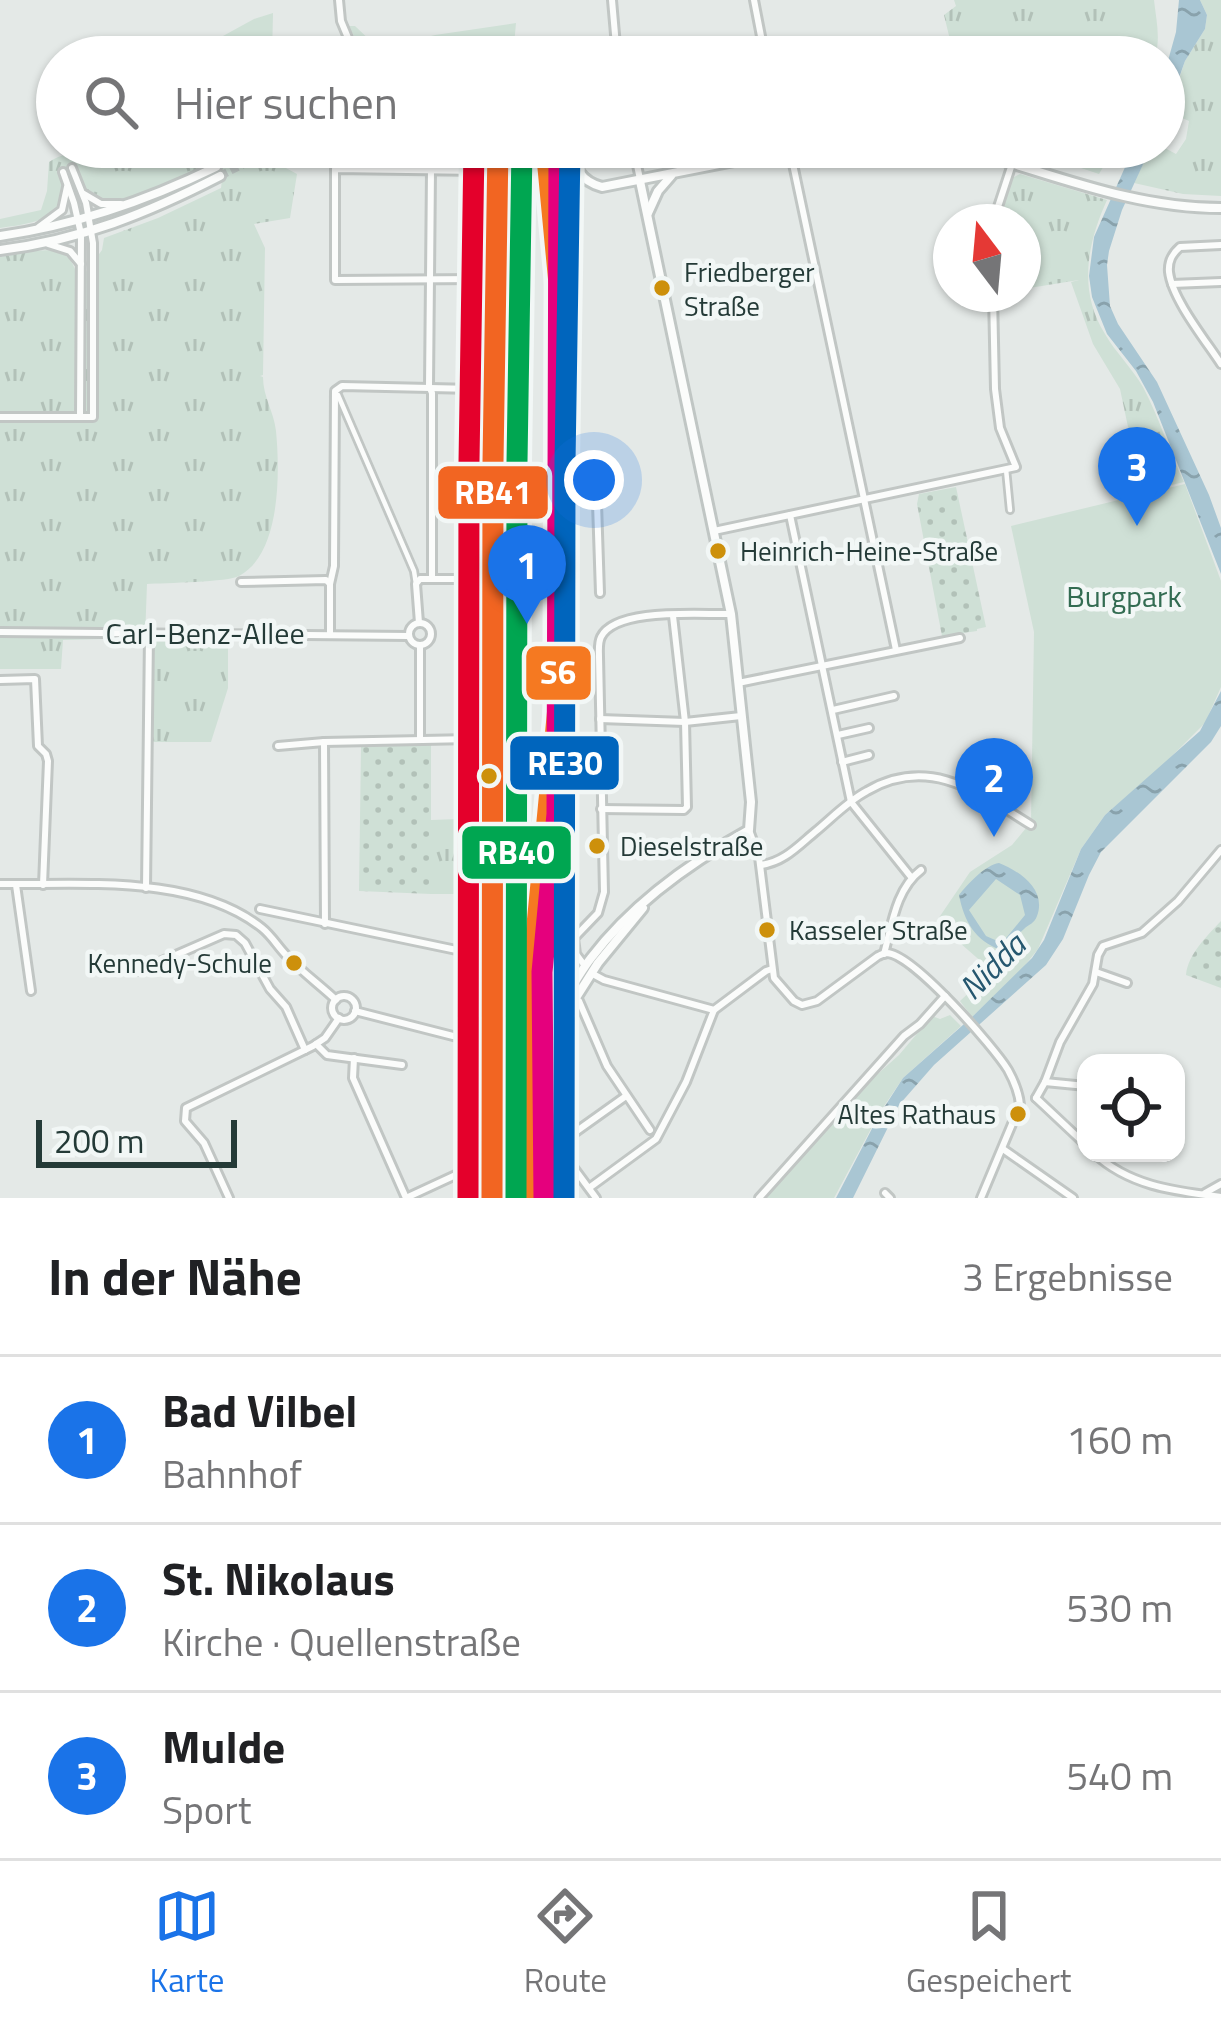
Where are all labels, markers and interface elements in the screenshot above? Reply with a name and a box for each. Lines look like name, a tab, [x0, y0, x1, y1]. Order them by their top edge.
search box	[36, 36, 1185, 168]
text: Hier suchen	[174, 68, 398, 136]
icon: search	[78, 69, 144, 135]
north arrow	[933, 204, 1041, 312]
place label: Friedberger Straße	[684, 251, 815, 326]
marker: Friedberger Straße	[651, 277, 673, 299]
pin: 3	[1098, 427, 1176, 526]
your location	[564, 450, 624, 510]
line badge: RB41	[436, 464, 550, 521]
text: RB41	[454, 467, 532, 517]
pin: 1	[488, 525, 566, 624]
place label: Heinrich-Heine-Straße	[740, 530, 998, 571]
marker: Heinrich-Heine-Straße	[707, 540, 729, 562]
park label: Burgpark	[1066, 573, 1182, 619]
street label: Carl-Benz-Allee	[105, 610, 305, 656]
line badge: S6	[524, 644, 593, 702]
text: S6	[540, 647, 576, 697]
line badge: RE30	[508, 734, 621, 792]
text: RE30	[527, 738, 603, 788]
pin: 2	[955, 738, 1033, 837]
unlabelled marker	[478, 765, 500, 787]
line badge: RB40	[460, 824, 573, 881]
place label: Dieselstraße	[620, 825, 763, 866]
text: RB40	[477, 827, 555, 877]
marker: Dieselstraße	[586, 835, 608, 857]
place label: Kasseler Straße	[789, 909, 968, 950]
marker: Kasseler Straße	[756, 919, 778, 941]
water label: Nidda	[947, 919, 1039, 1011]
place label: Kennedy-Schule	[88, 942, 272, 983]
marker: Kennedy-Schule	[283, 952, 305, 974]
map controls	[1077, 1054, 1185, 1162]
button: locate	[1077, 1054, 1185, 1162]
place label: Altes Rathaus	[838, 1093, 996, 1134]
marker: Altes Rathaus	[1007, 1103, 1029, 1125]
scale bar	[36, 1114, 237, 1167]
text: 200 m	[54, 1116, 144, 1166]
text: In der Nähe	[48, 1237, 302, 1315]
text: 3 Ergebnisse	[962, 1247, 1173, 1306]
text: Bad Vilbel	[162, 1376, 357, 1444]
text: 1	[76, 1410, 98, 1469]
text: 160 m	[1066, 1410, 1173, 1469]
text: Bahnhof	[162, 1444, 302, 1503]
text: St. Nikolaus	[162, 1544, 395, 1612]
text: 2	[76, 1578, 98, 1637]
text: 530 m	[1066, 1578, 1173, 1637]
text: Kirche · Quellenstraße	[162, 1612, 521, 1671]
text: Mulde	[162, 1712, 285, 1780]
text: 3	[76, 1746, 98, 1805]
text: 540 m	[1066, 1746, 1173, 1805]
text: Sport	[162, 1780, 251, 1839]
tab: Karte	[150, 1883, 225, 2005]
tab: Route	[524, 1883, 607, 2005]
tab: Gespeichert	[906, 1883, 1071, 2005]

